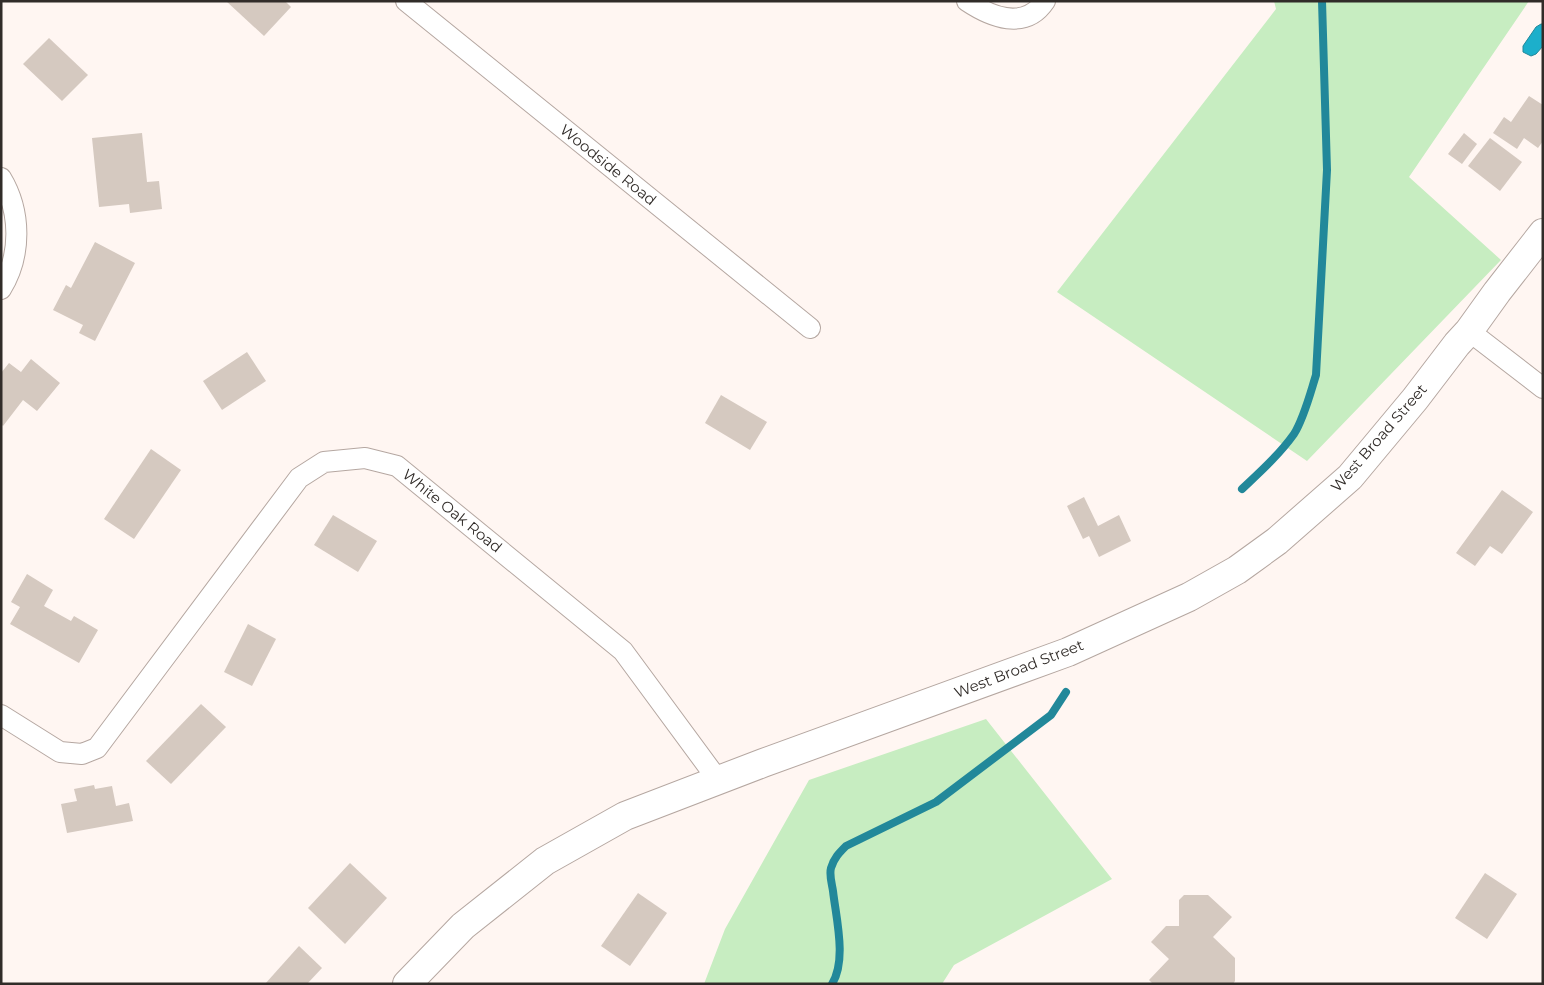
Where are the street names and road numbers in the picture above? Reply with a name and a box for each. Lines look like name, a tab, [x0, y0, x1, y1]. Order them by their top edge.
street label: Woodside Road	[556, 120, 660, 209]
street label: West Broad Street	[1327, 380, 1431, 496]
street label: White Oak Road	[399, 465, 506, 557]
street label: West Broad Street	[951, 635, 1086, 702]

